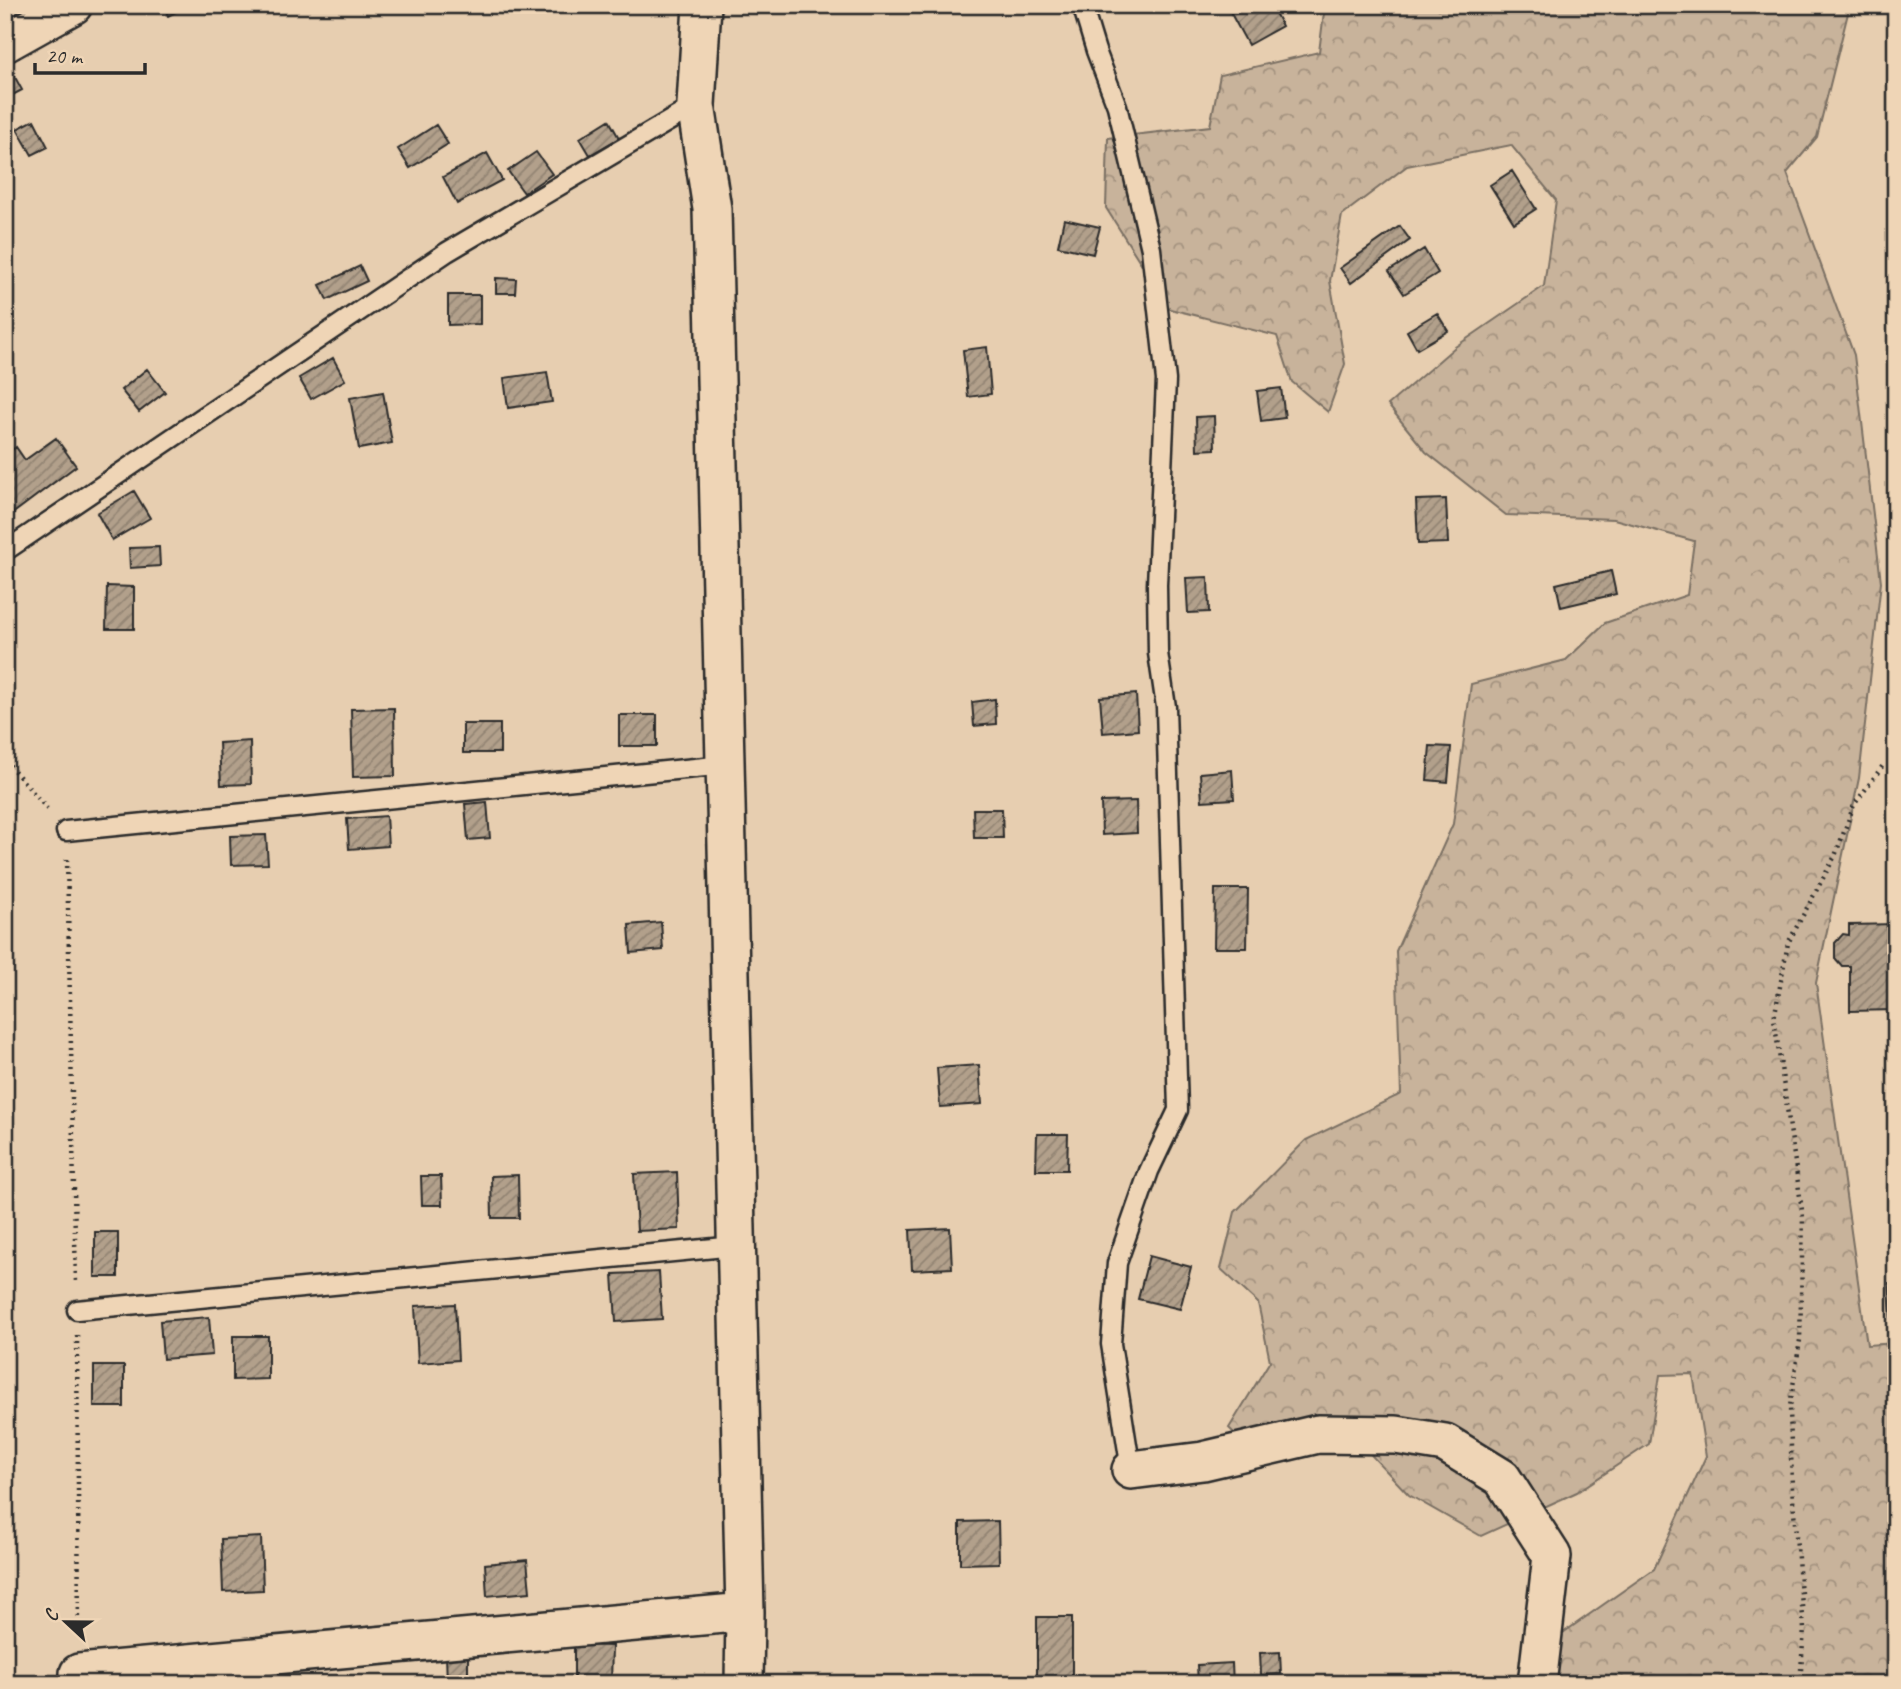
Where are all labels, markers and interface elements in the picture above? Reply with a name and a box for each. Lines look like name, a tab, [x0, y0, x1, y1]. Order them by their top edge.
scale bar	[35, 32, 145, 76]
text: 20 m	[46, 43, 84, 69]
north arrow	[32, 1588, 102, 1658]
text: С	[38, 1605, 65, 1625]

